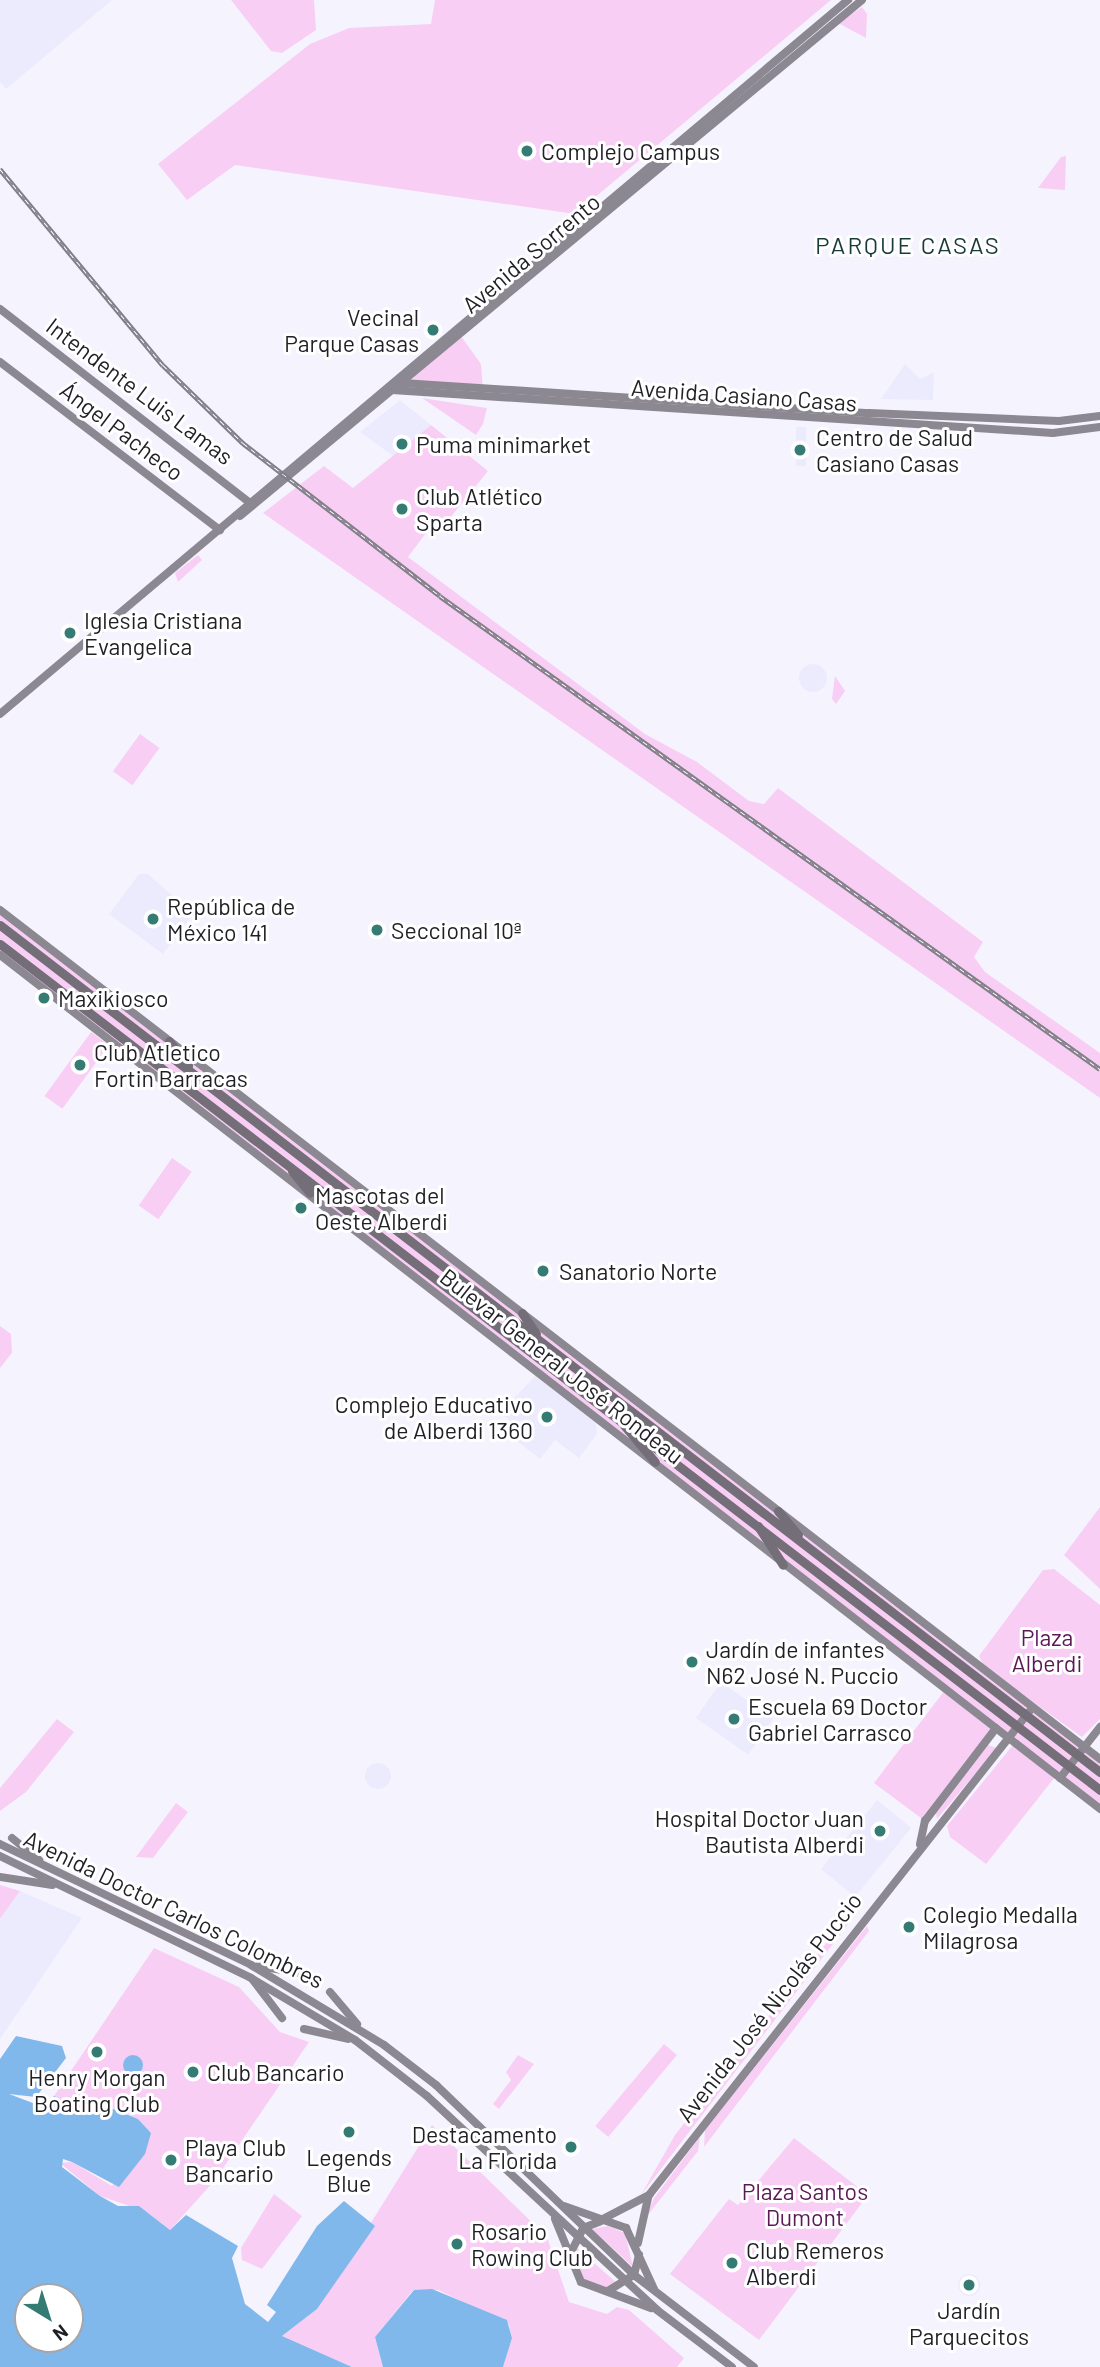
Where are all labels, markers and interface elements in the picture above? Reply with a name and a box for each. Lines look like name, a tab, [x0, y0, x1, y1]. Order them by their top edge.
place label: Complejo Campus	[541, 137, 720, 165]
marker: Complejo Campus	[519, 143, 535, 159]
street label: Avenida Sorrento	[457, 187, 605, 319]
district label: PARQUE CASAS	[817, 231, 999, 259]
place label: Vecinal Parque Casas	[284, 303, 419, 357]
street label: Intendente Luis Lamas	[41, 312, 239, 470]
marker: Vecinal Parque Casas	[425, 322, 441, 338]
street label: Avenida Casiano Casas	[630, 373, 858, 417]
street label: Ángel Pacheco	[55, 376, 189, 486]
place label: Centro de Salud Casiano Casas	[816, 423, 973, 477]
place label: Puma minimarket	[416, 430, 591, 458]
marker: Puma minimarket	[394, 436, 410, 452]
marker: Centro de Salud Casiano Casas	[790, 440, 810, 460]
place label: Club Atlético Sparta	[416, 482, 543, 536]
marker: Club Atlético Sparta	[394, 501, 410, 517]
place label: Iglesia Cristiana Evangelica	[84, 606, 242, 660]
marker: Iglesia Cristiana Evangelica	[62, 625, 78, 641]
place label: República de México 141	[167, 892, 295, 946]
marker: República de México 141	[145, 911, 161, 927]
place label: Seccional 10ª	[391, 916, 521, 944]
marker: Seccional 10ª	[369, 922, 385, 938]
place label: Maxikiosco	[58, 984, 168, 1012]
marker: Maxikiosco	[36, 990, 52, 1006]
place label: Club Atletico Fortin Barracas	[94, 1038, 248, 1092]
marker: Club Atletico Fortin Barracas	[72, 1057, 88, 1073]
place label: Mascotas del Oeste Alberdi	[315, 1181, 448, 1235]
marker: Mascotas del Oeste Alberdi	[293, 1200, 309, 1216]
place label: Sanatorio Norte	[559, 1257, 717, 1285]
marker: Sanatorio Norte	[533, 1261, 553, 1281]
street label: Bulevar General José Rondeau	[435, 1262, 689, 1470]
place label: Complejo Educativo de Alberdi 1360	[335, 1390, 533, 1444]
marker: Complejo Educativo de Alberdi 1360	[539, 1409, 555, 1425]
park label: Plaza Alberdi	[1012, 1623, 1082, 1677]
place label: Jardín de infantes N62 José N. Puccio	[706, 1635, 899, 1689]
marker: Jardín de infantes N62 José N. Puccio	[684, 1654, 700, 1670]
place label: Escuela 69 Doctor Gabriel Carrasco	[748, 1692, 927, 1746]
marker: Escuela 69 Doctor Gabriel Carrasco	[726, 1711, 742, 1727]
place label: Hospital Doctor Juan Bautista Alberdi	[655, 1804, 864, 1858]
marker: Hospital Doctor Juan Bautista Alberdi	[870, 1821, 890, 1841]
street label: Avenida Doctor Carlos Colombres	[20, 1824, 328, 1994]
street label: Avenida José Nicolás Puccio	[671, 1887, 867, 2127]
place label: Colegio Medalla Milagrosa	[923, 1900, 1078, 1954]
marker: Colegio Medalla Milagrosa	[901, 1919, 917, 1935]
marker: Henry Morgan Boating Club	[89, 2044, 105, 2060]
place label: Club Bancario	[207, 2058, 344, 2086]
place label: Henry Morgan Boating Club	[28, 2063, 166, 2117]
marker: Club Bancario	[185, 2064, 201, 2080]
place label: Destacamento La Florida	[412, 2120, 557, 2174]
marker: Legends Blue	[341, 2124, 357, 2140]
place label: Playa Club Bancario	[185, 2133, 286, 2187]
marker: Destacamento La Florida	[563, 2139, 579, 2155]
place label: Legends Blue	[306, 2143, 392, 2197]
marker: Playa Club Bancario	[163, 2152, 179, 2168]
park label: Plaza Santos Dumont	[742, 2177, 868, 2231]
place label: Rosario Rowing Club	[471, 2217, 593, 2271]
marker: Rosario Rowing Club	[449, 2236, 465, 2252]
place label: Club Remeros Alberdi	[746, 2236, 884, 2290]
marker: Club Remeros Alberdi	[724, 2255, 740, 2271]
marker: Jardín Parquecitos	[961, 2277, 977, 2293]
north arrow	[14, 2283, 84, 2353]
place label: Jardín Parquecitos	[909, 2296, 1029, 2350]
text: N	[49, 2320, 73, 2346]

